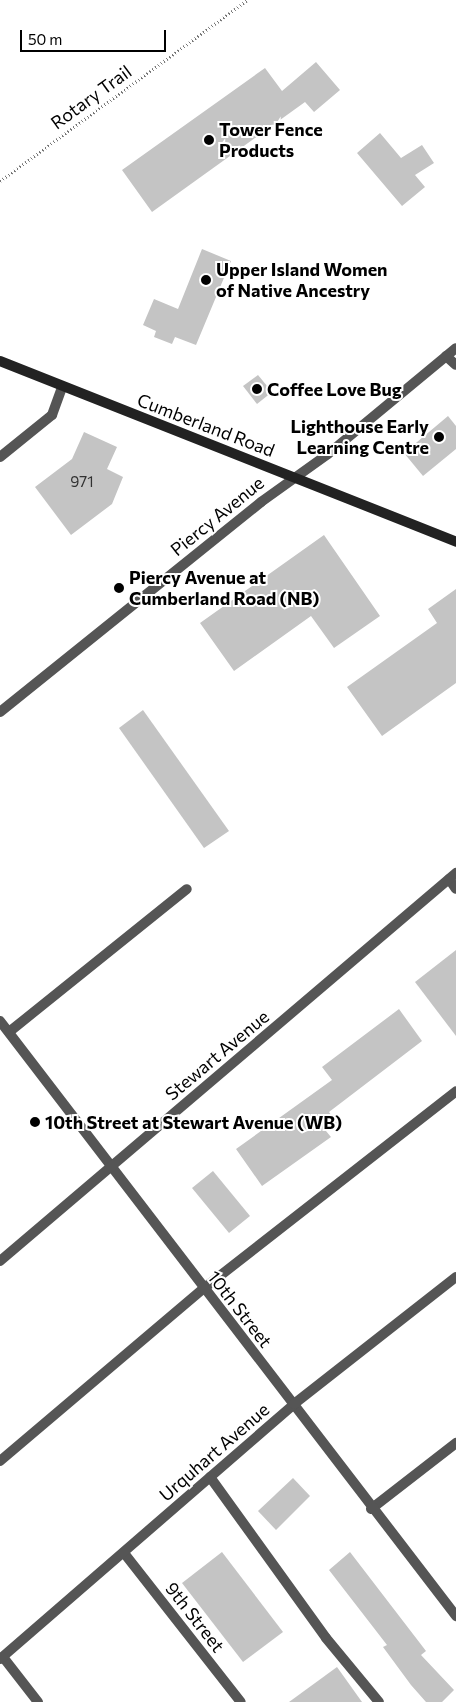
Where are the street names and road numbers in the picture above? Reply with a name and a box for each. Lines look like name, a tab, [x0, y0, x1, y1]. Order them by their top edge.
street label: Rotary Trail	[46, 60, 136, 134]
street label: Cumberland Road	[134, 389, 278, 461]
street label: Piercy Avenue	[166, 472, 268, 560]
street label: Stewart Avenue	[161, 1005, 273, 1105]
street label: 10th Street	[203, 1266, 277, 1352]
street label: Urquhart Avenue	[155, 1398, 273, 1506]
street label: 9th Street	[161, 1578, 229, 1656]

